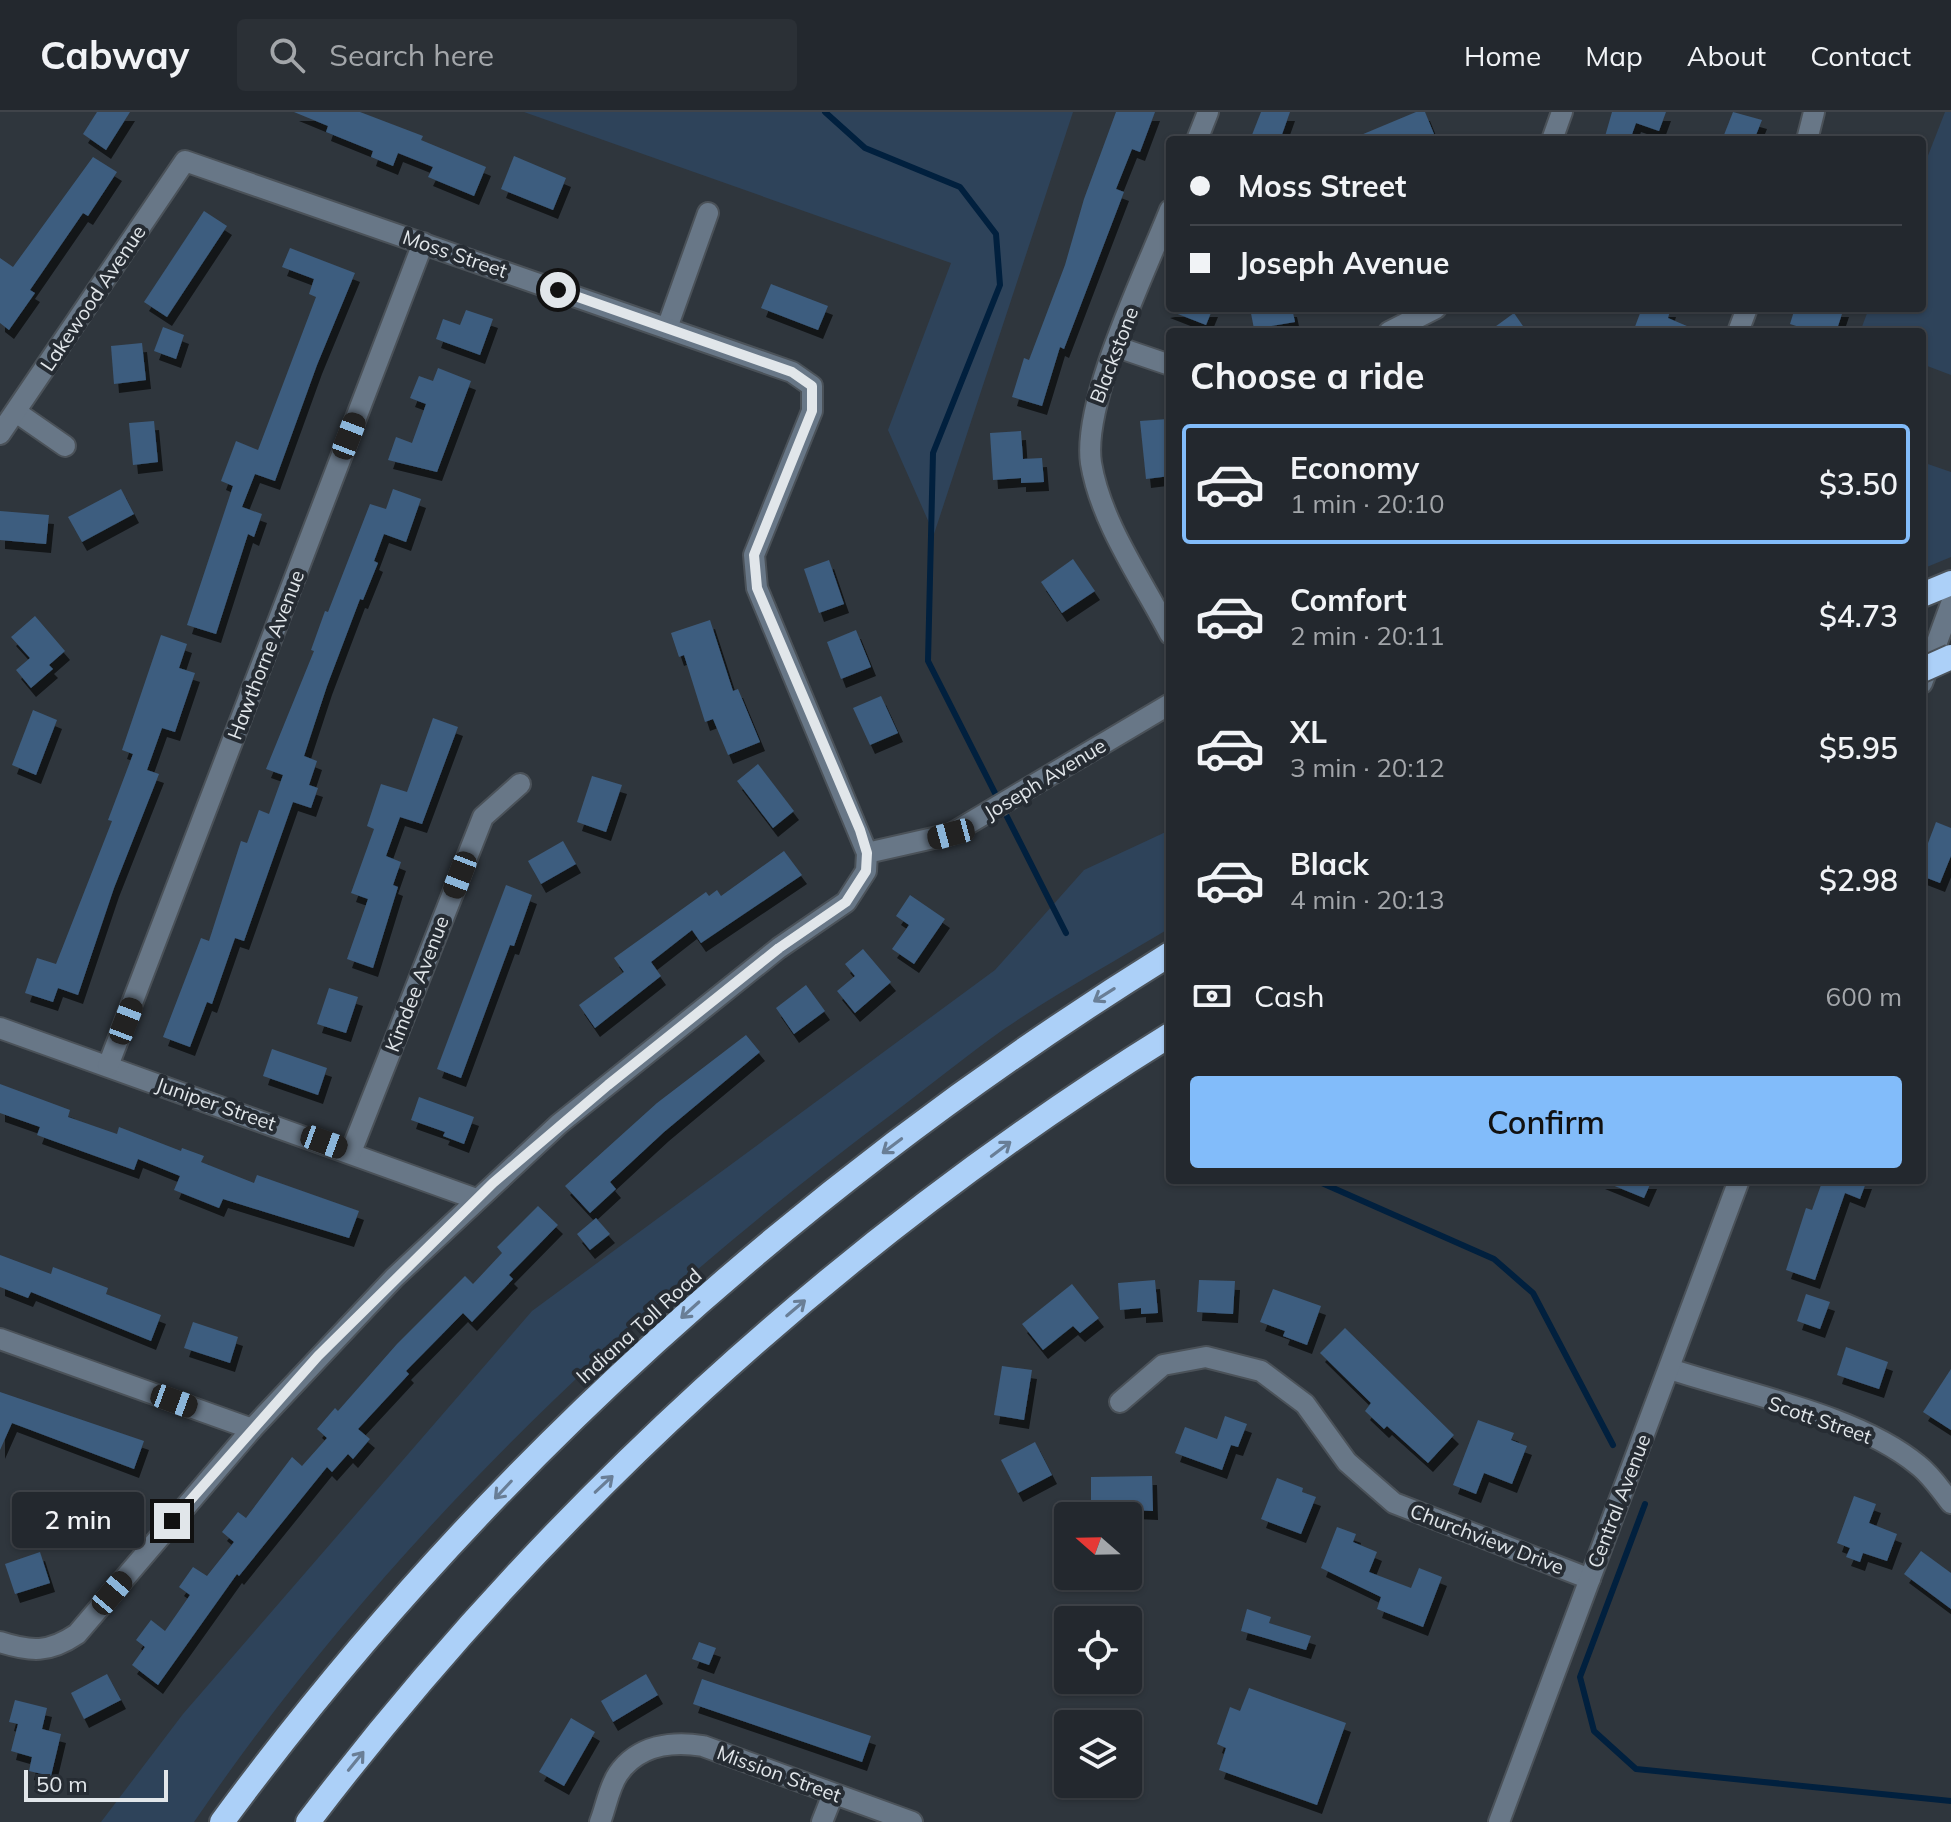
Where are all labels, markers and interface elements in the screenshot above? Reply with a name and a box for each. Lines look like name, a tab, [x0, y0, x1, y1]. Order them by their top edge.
search box	[237, 19, 797, 91]
text: Cabway	[40, 31, 189, 79]
icon: search	[265, 33, 309, 77]
text: Search here	[329, 36, 494, 74]
text: Home	[1464, 38, 1541, 73]
text: Map	[1585, 38, 1643, 73]
text: About	[1687, 38, 1766, 73]
text: Contact	[1810, 38, 1911, 73]
text: Moss Street	[1238, 167, 1406, 205]
street label: Lakewood Avenue	[35, 220, 151, 375]
street label: Moss Street	[400, 224, 511, 283]
text: Joseph Avenue	[1238, 244, 1450, 282]
route start	[540, 272, 576, 308]
street label: Blackstone	[1084, 303, 1143, 407]
text: Choose a ride	[1190, 353, 1424, 398]
car	[329, 409, 369, 463]
icon: car	[1194, 448, 1266, 520]
text: Economy	[1290, 449, 1419, 487]
text: $3.50	[1819, 465, 1898, 503]
text: 1 min · 20:10	[1290, 487, 1445, 520]
street label: Hawthorne Avenue	[222, 566, 309, 743]
icon: car	[1194, 580, 1266, 652]
text: Comfort	[1290, 581, 1407, 619]
text: $4.73	[1819, 597, 1898, 635]
text: 2 min · 20:11	[1290, 619, 1445, 652]
icon: car	[1194, 712, 1266, 784]
text: XL	[1290, 713, 1327, 751]
text: $5.95	[1819, 729, 1898, 767]
street label: Joseph Avenue	[979, 732, 1110, 825]
text: 3 min · 20:12	[1290, 751, 1445, 784]
car	[925, 816, 977, 852]
icon: car	[1194, 844, 1266, 916]
text: Black	[1290, 845, 1369, 883]
car	[440, 848, 480, 902]
text: $2.98	[1819, 861, 1898, 899]
text: 4 min · 20:13	[1290, 883, 1445, 916]
street label: Kimdee Avenue	[379, 912, 454, 1055]
icon: cash	[1190, 974, 1234, 1018]
text: Cash	[1254, 977, 1325, 1015]
text: 600 m	[1826, 980, 1902, 1013]
one-way arrow	[1093, 988, 1116, 1004]
car	[106, 994, 146, 1048]
street label: Juniper Street	[153, 1071, 279, 1136]
button: Confirm	[1190, 1076, 1902, 1168]
car	[297, 1123, 351, 1161]
one-way arrow	[881, 1137, 903, 1154]
one-way arrow	[990, 1140, 1011, 1157]
street label: Indiana Toll Road	[571, 1263, 707, 1389]
one-way arrow	[785, 1299, 805, 1317]
one-way arrow	[681, 1301, 701, 1319]
car	[147, 1382, 201, 1420]
street label: Scott Street	[1765, 1390, 1875, 1449]
street label: Central Avenue	[1582, 1430, 1656, 1571]
one-way arrow	[593, 1475, 613, 1493]
one-way arrow	[493, 1480, 512, 1500]
callout: 2 min	[12, 1493, 144, 1549]
street label: Churchview Drive	[1407, 1498, 1568, 1579]
north arrow	[1054, 1502, 1142, 1590]
map controls	[1054, 1502, 1142, 1798]
text: 2 min	[44, 1503, 112, 1536]
route end	[154, 1503, 190, 1539]
car	[87, 1567, 137, 1619]
button: locate	[1054, 1606, 1142, 1694]
button: layers	[1054, 1710, 1142, 1798]
street label: Mission Street	[714, 1740, 845, 1808]
one-way arrow	[347, 1751, 365, 1772]
scale bar	[24, 1766, 168, 1802]
text: 50 m	[36, 1770, 87, 1798]

